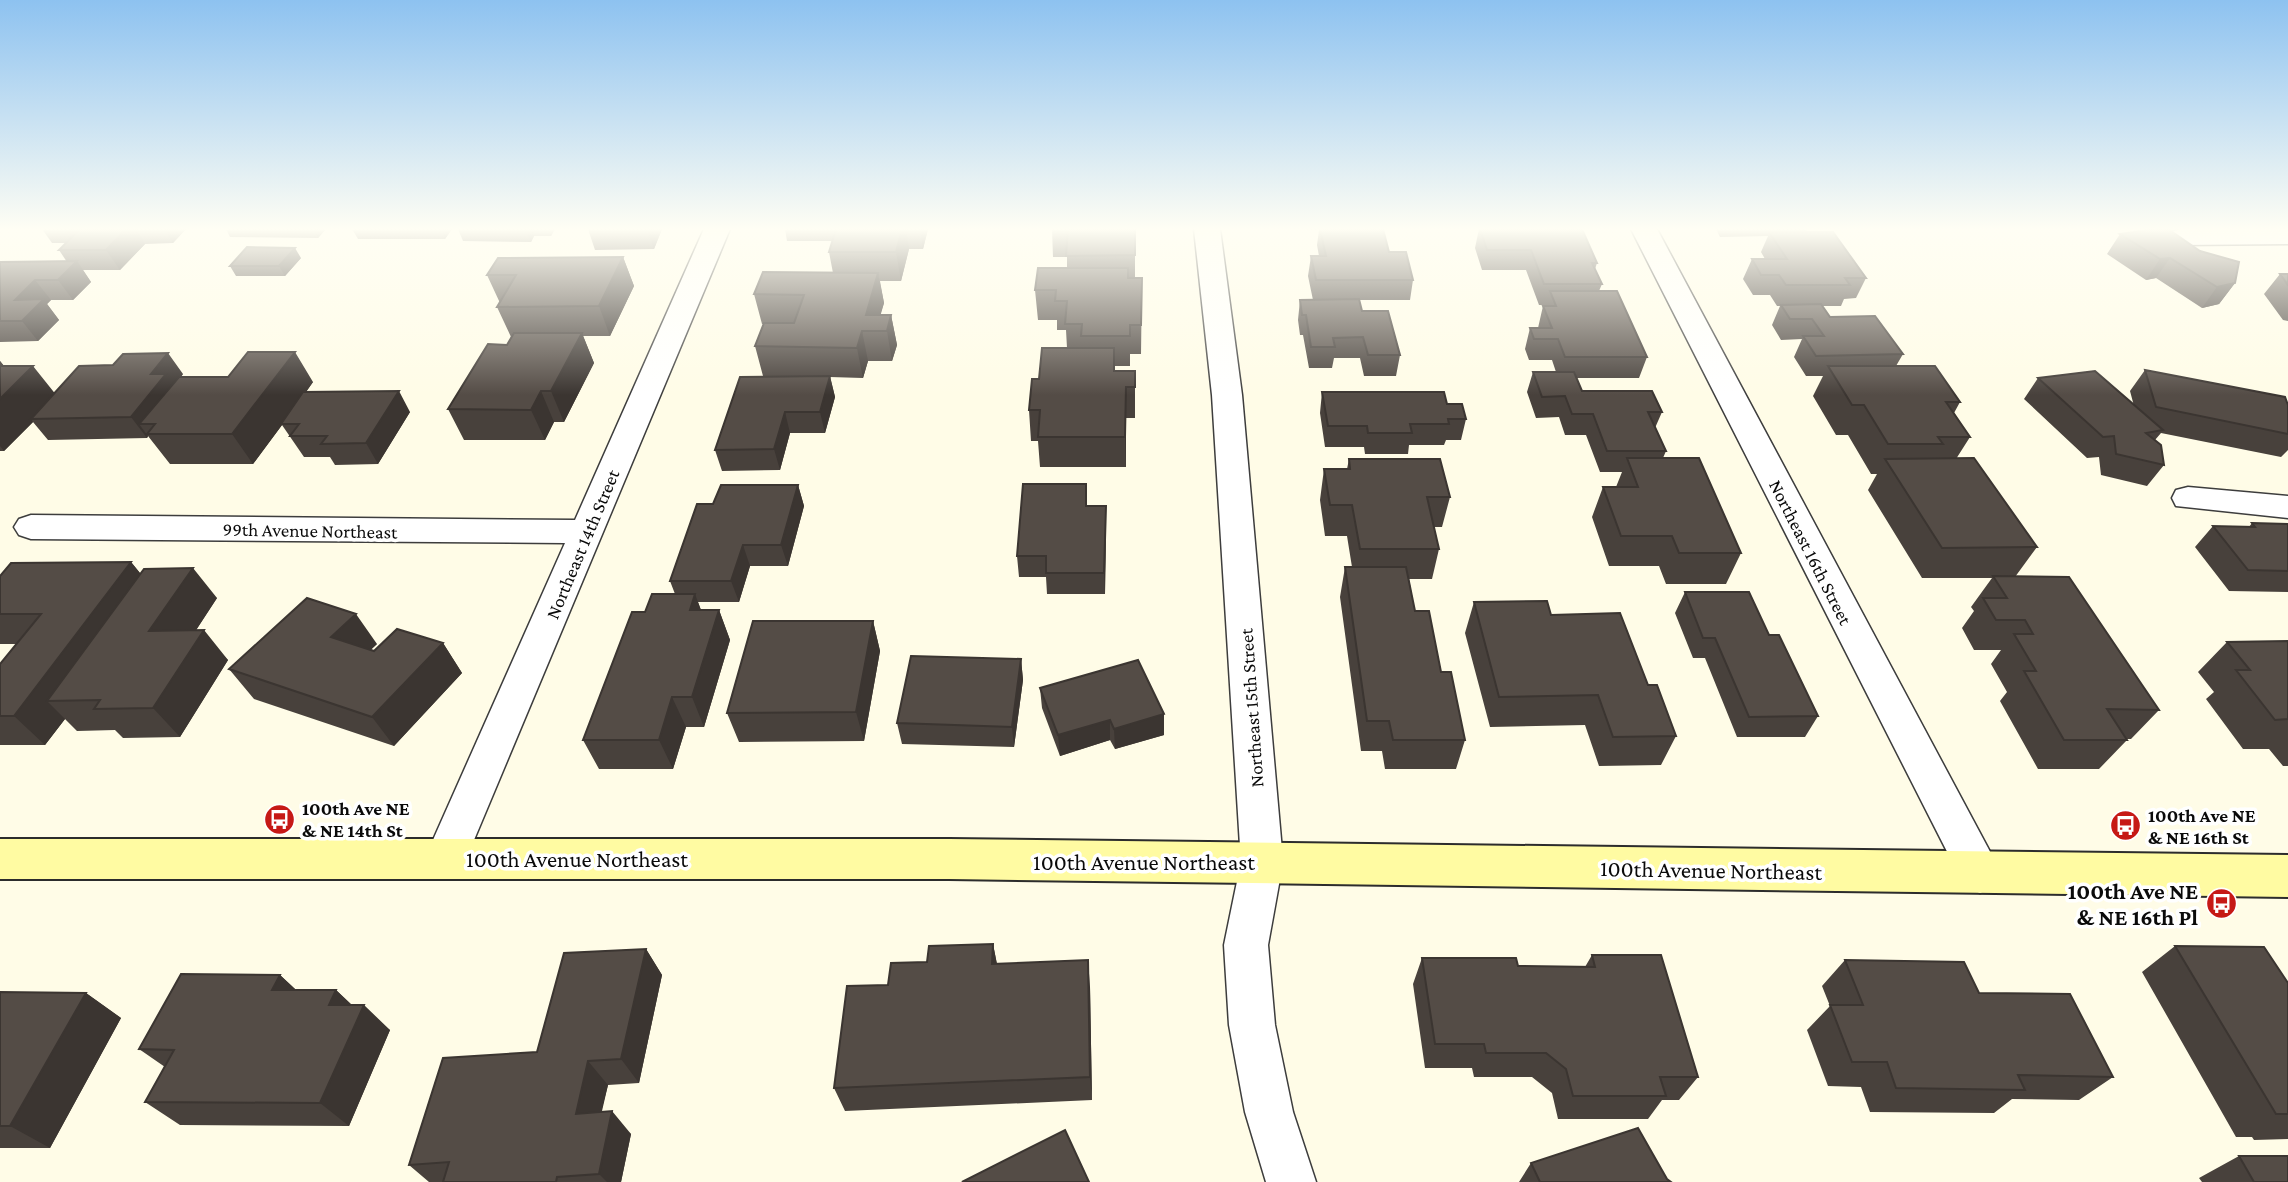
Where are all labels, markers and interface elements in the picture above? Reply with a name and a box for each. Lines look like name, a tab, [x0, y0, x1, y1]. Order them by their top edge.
street label: Northeast 14th Street	[542, 466, 624, 622]
street label: Northeast 16th Street	[1765, 476, 1857, 629]
street label: 99th Avenue Northeast	[222, 518, 398, 543]
street label: Northeast 15th Street	[1235, 627, 1268, 788]
place label: 100th Ave NE & NE 14th St	[302, 798, 410, 841]
bus stop icon: 100th Ave NE & NE 14th St	[262, 802, 296, 836]
place label: 100th Ave NE & NE 16th St	[2148, 805, 2256, 848]
bus stop icon: 100th Ave NE & NE 16th St	[2108, 809, 2142, 843]
street label: 100th Avenue Northeast	[466, 846, 688, 872]
street label: 100th Avenue Northeast	[1033, 849, 1255, 875]
street label: 100th Avenue Northeast	[1600, 855, 1823, 885]
place label: 100th Ave NE & NE 16th Pl	[2068, 878, 2198, 930]
bus stop icon: 100th Ave NE & NE 16th Pl	[2204, 887, 2238, 921]

